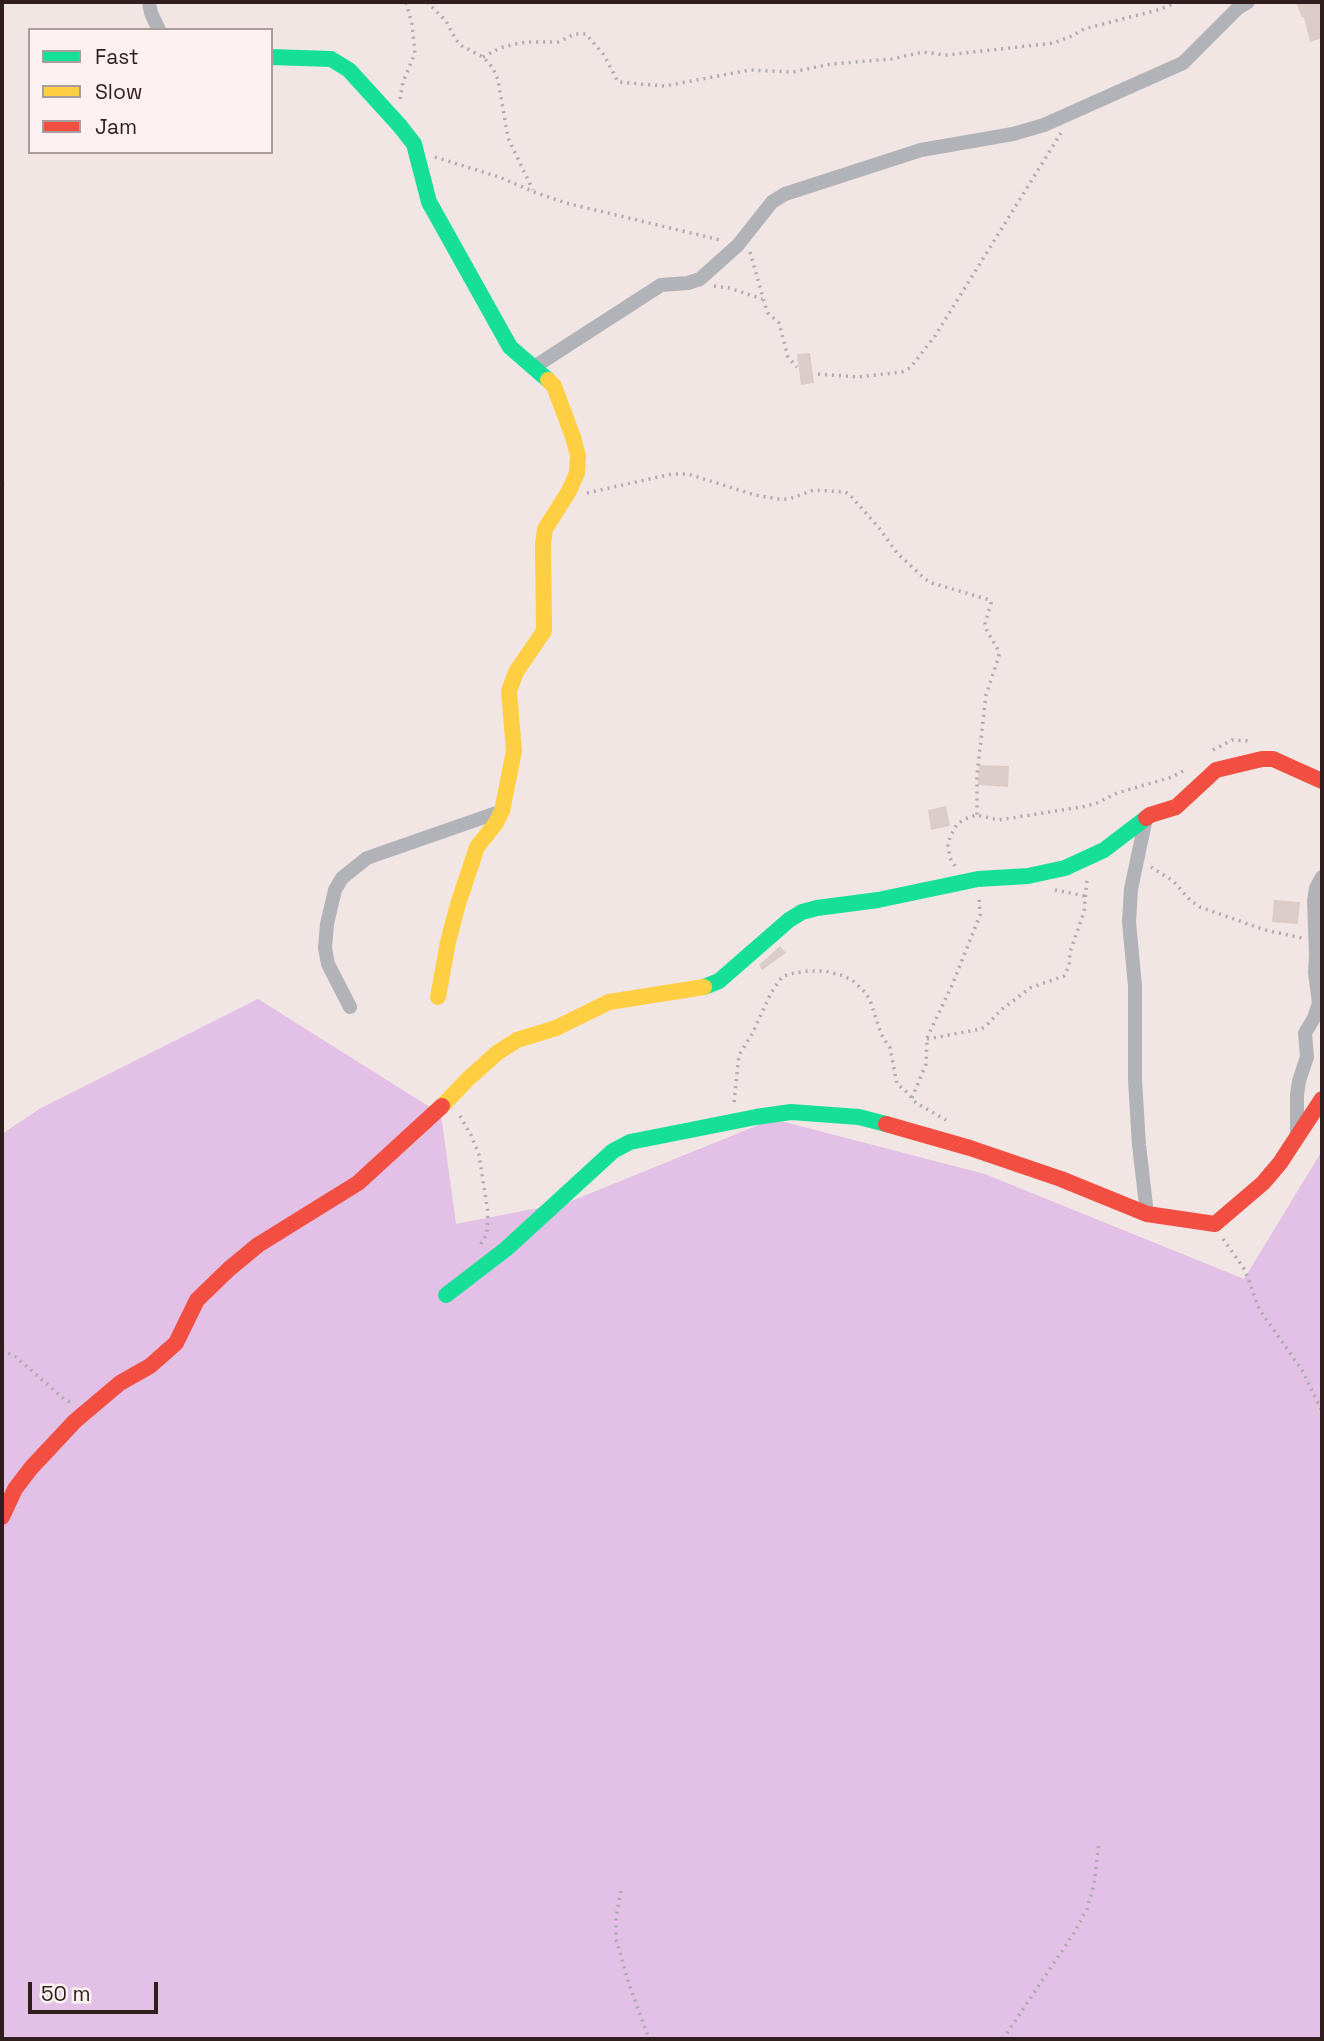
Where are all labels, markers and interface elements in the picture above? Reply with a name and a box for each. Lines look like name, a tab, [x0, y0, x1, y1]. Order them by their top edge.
legend	[28, 28, 273, 154]
text: Fast	[95, 43, 139, 70]
text: Slow	[95, 78, 143, 105]
text: Jam	[95, 113, 137, 140]
scale bar	[32, 1968, 161, 2012]
text: 50 m	[41, 1980, 91, 2007]

